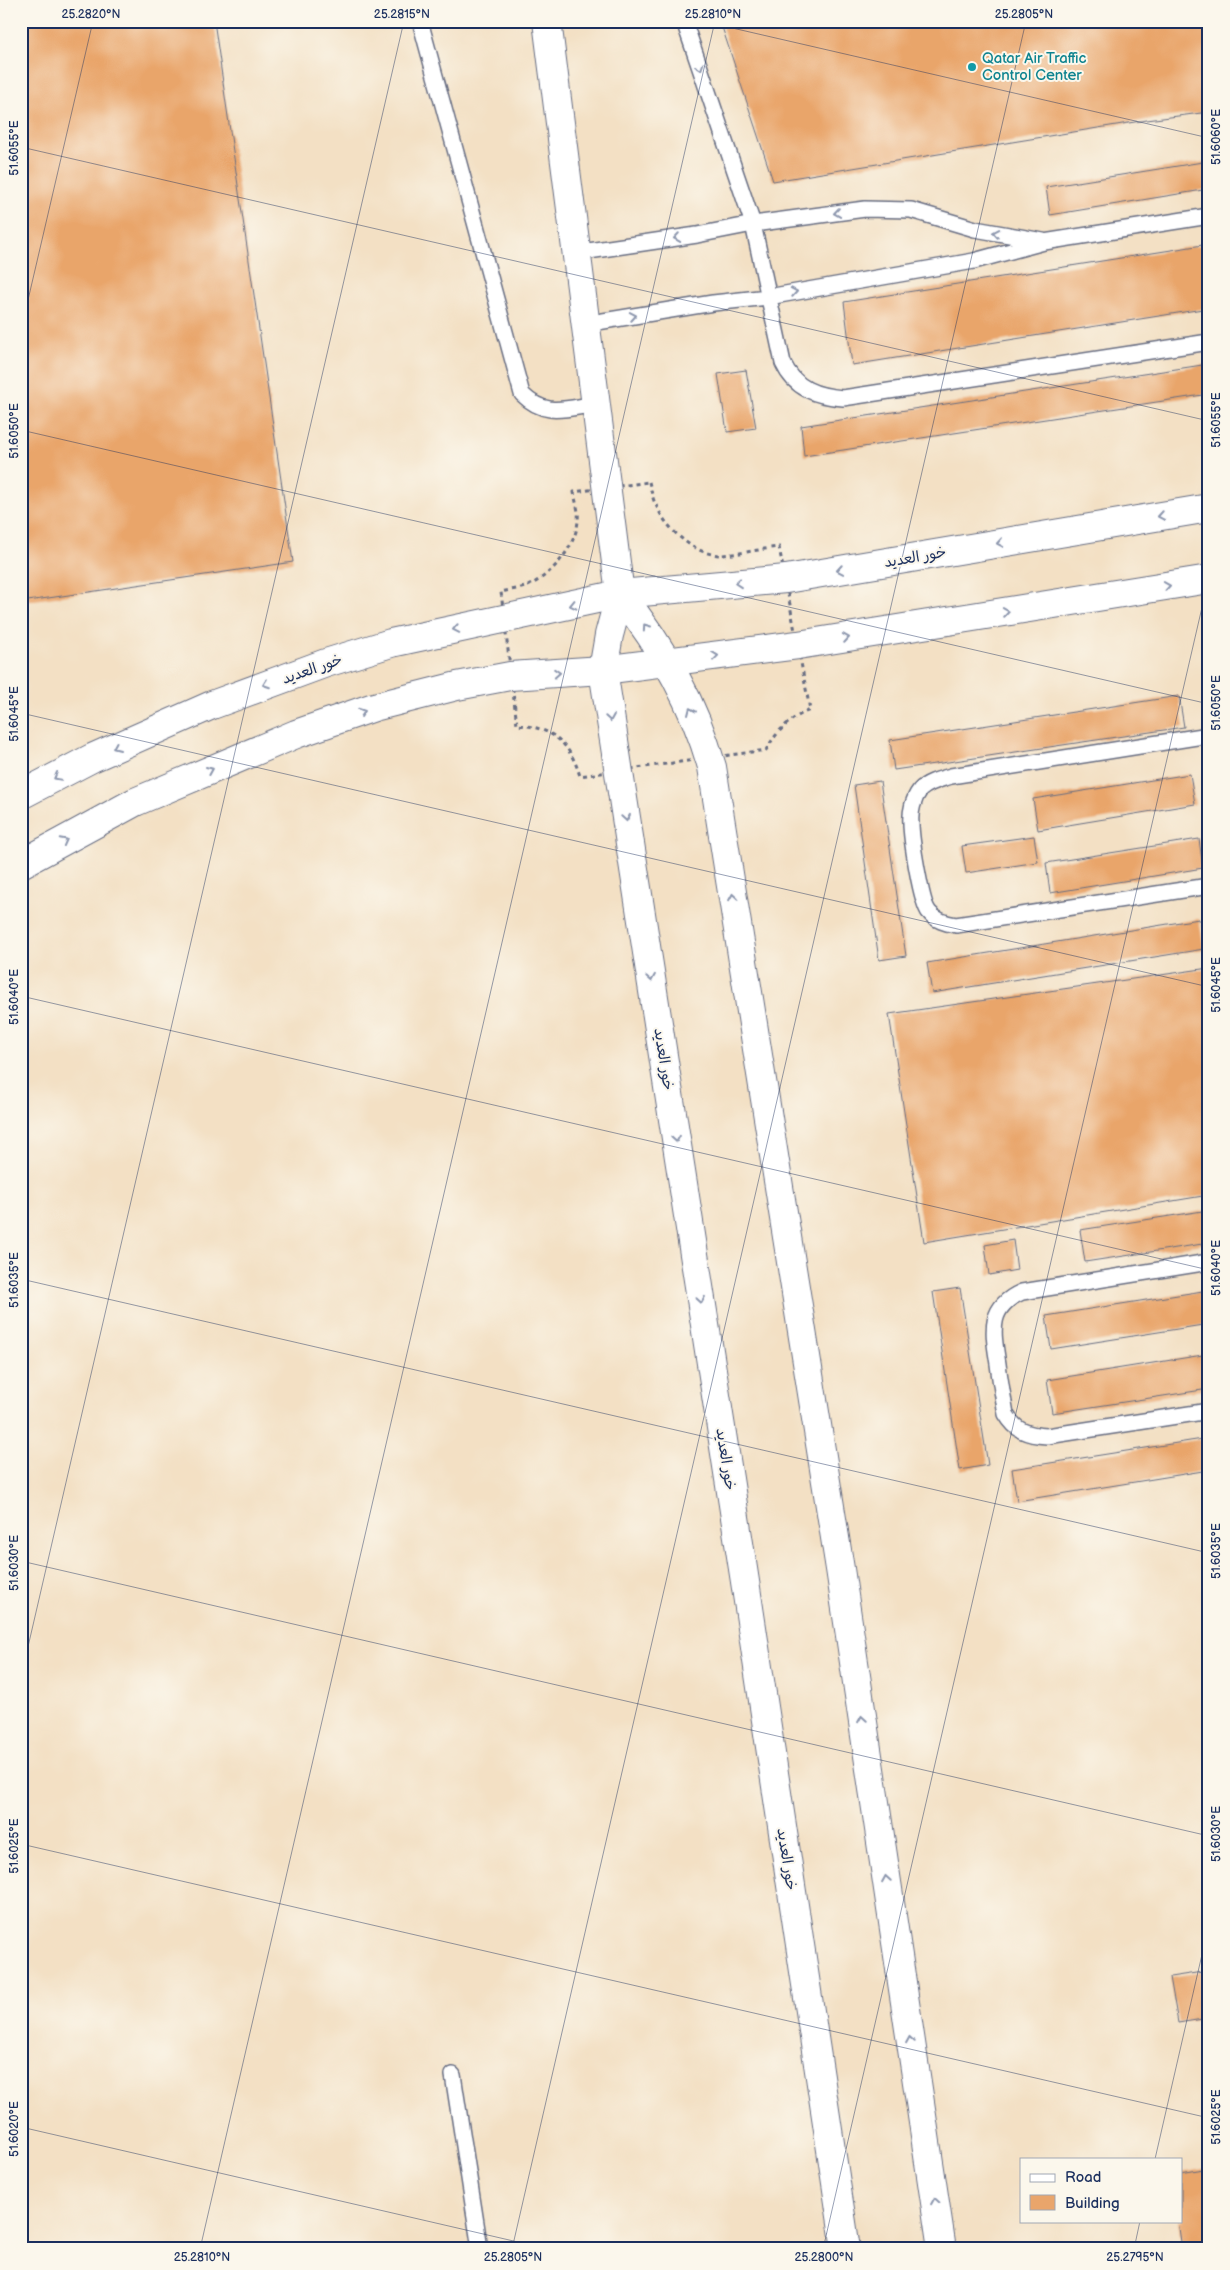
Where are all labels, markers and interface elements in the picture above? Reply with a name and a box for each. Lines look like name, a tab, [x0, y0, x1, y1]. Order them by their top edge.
text: 25.2820°N	[61, 7, 121, 22]
text: 25.2815°N	[374, 7, 430, 22]
text: 25.2810°N	[685, 7, 741, 22]
text: 25.2805°N	[995, 7, 1053, 22]
place label: Qatar Air Traffic Control Center	[982, 49, 1087, 85]
marker: Qatar Air Traffic Control Center	[966, 61, 978, 73]
one-way arrow	[694, 63, 704, 71]
text: 51.6060°E	[1209, 109, 1224, 165]
text: 51.6055°E	[7, 120, 22, 176]
one-way arrow	[833, 207, 841, 218]
one-way arrow	[992, 228, 1000, 239]
one-way arrow	[672, 233, 681, 243]
one-way arrow	[789, 288, 798, 298]
one-way arrow	[629, 312, 638, 322]
text: 51.6055°E	[1209, 392, 1224, 448]
text: 51.6050°E	[7, 403, 22, 459]
one-way arrow	[1156, 510, 1165, 520]
one-way arrow	[996, 537, 1005, 547]
street label: خور العديد	[883, 543, 948, 572]
one-way arrow	[836, 564, 845, 574]
one-way arrow	[734, 577, 742, 588]
one-way arrow	[1162, 581, 1171, 591]
one-way arrow	[568, 599, 577, 610]
one-way arrow	[1002, 607, 1011, 617]
one-way arrow	[451, 623, 460, 634]
one-way arrow	[643, 623, 652, 633]
one-way arrow	[842, 633, 850, 643]
street label: خور العديد	[279, 650, 345, 689]
one-way arrow	[712, 651, 720, 662]
one-way arrow	[553, 668, 561, 679]
text: 51.6050°E	[1209, 675, 1224, 731]
one-way arrow	[263, 678, 271, 688]
text: 51.6045°E	[7, 686, 22, 742]
one-way arrow	[357, 707, 365, 717]
one-way arrow	[687, 707, 698, 716]
one-way arrow	[605, 714, 615, 723]
one-way arrow	[113, 741, 122, 751]
one-way arrow	[205, 766, 214, 777]
one-way arrow	[53, 771, 62, 781]
one-way arrow	[620, 814, 631, 822]
one-way arrow	[58, 837, 67, 847]
one-way arrow	[728, 893, 738, 902]
text: 51.6045°E	[1209, 957, 1224, 1013]
text: 51.6040°E	[7, 969, 22, 1025]
one-way arrow	[645, 975, 656, 983]
street label: خور العديد	[649, 1027, 678, 1092]
one-way arrow	[671, 1135, 681, 1143]
text: 51.6040°E	[1209, 1240, 1224, 1296]
text: 51.6035°E	[7, 1252, 22, 1308]
one-way arrow	[696, 1295, 706, 1304]
street label: خور العديد	[711, 1427, 740, 1492]
text: 51.6035°E	[1209, 1523, 1224, 1579]
text: 51.6030°E	[7, 1535, 22, 1591]
one-way arrow	[857, 1714, 868, 1722]
text: 51.6030°E	[1209, 1806, 1224, 1862]
text: 51.6025°E	[7, 1818, 22, 1874]
street label: خور العديد	[772, 1827, 801, 1892]
one-way arrow	[881, 1875, 892, 1883]
one-way arrow	[905, 2036, 916, 2044]
text: 51.6025°E	[1209, 2089, 1224, 2145]
text: 51.6020°E	[7, 2101, 22, 2157]
legend	[1020, 2158, 1182, 2222]
text: Road	[1065, 2168, 1101, 2187]
text: Building	[1065, 2194, 1120, 2213]
one-way arrow	[930, 2196, 940, 2205]
text: 25.2810°N	[174, 2250, 230, 2265]
text: 25.2805°N	[484, 2250, 542, 2265]
text: 25.2800°N	[794, 2250, 854, 2265]
text: 25.2795°N	[1106, 2250, 1164, 2265]

